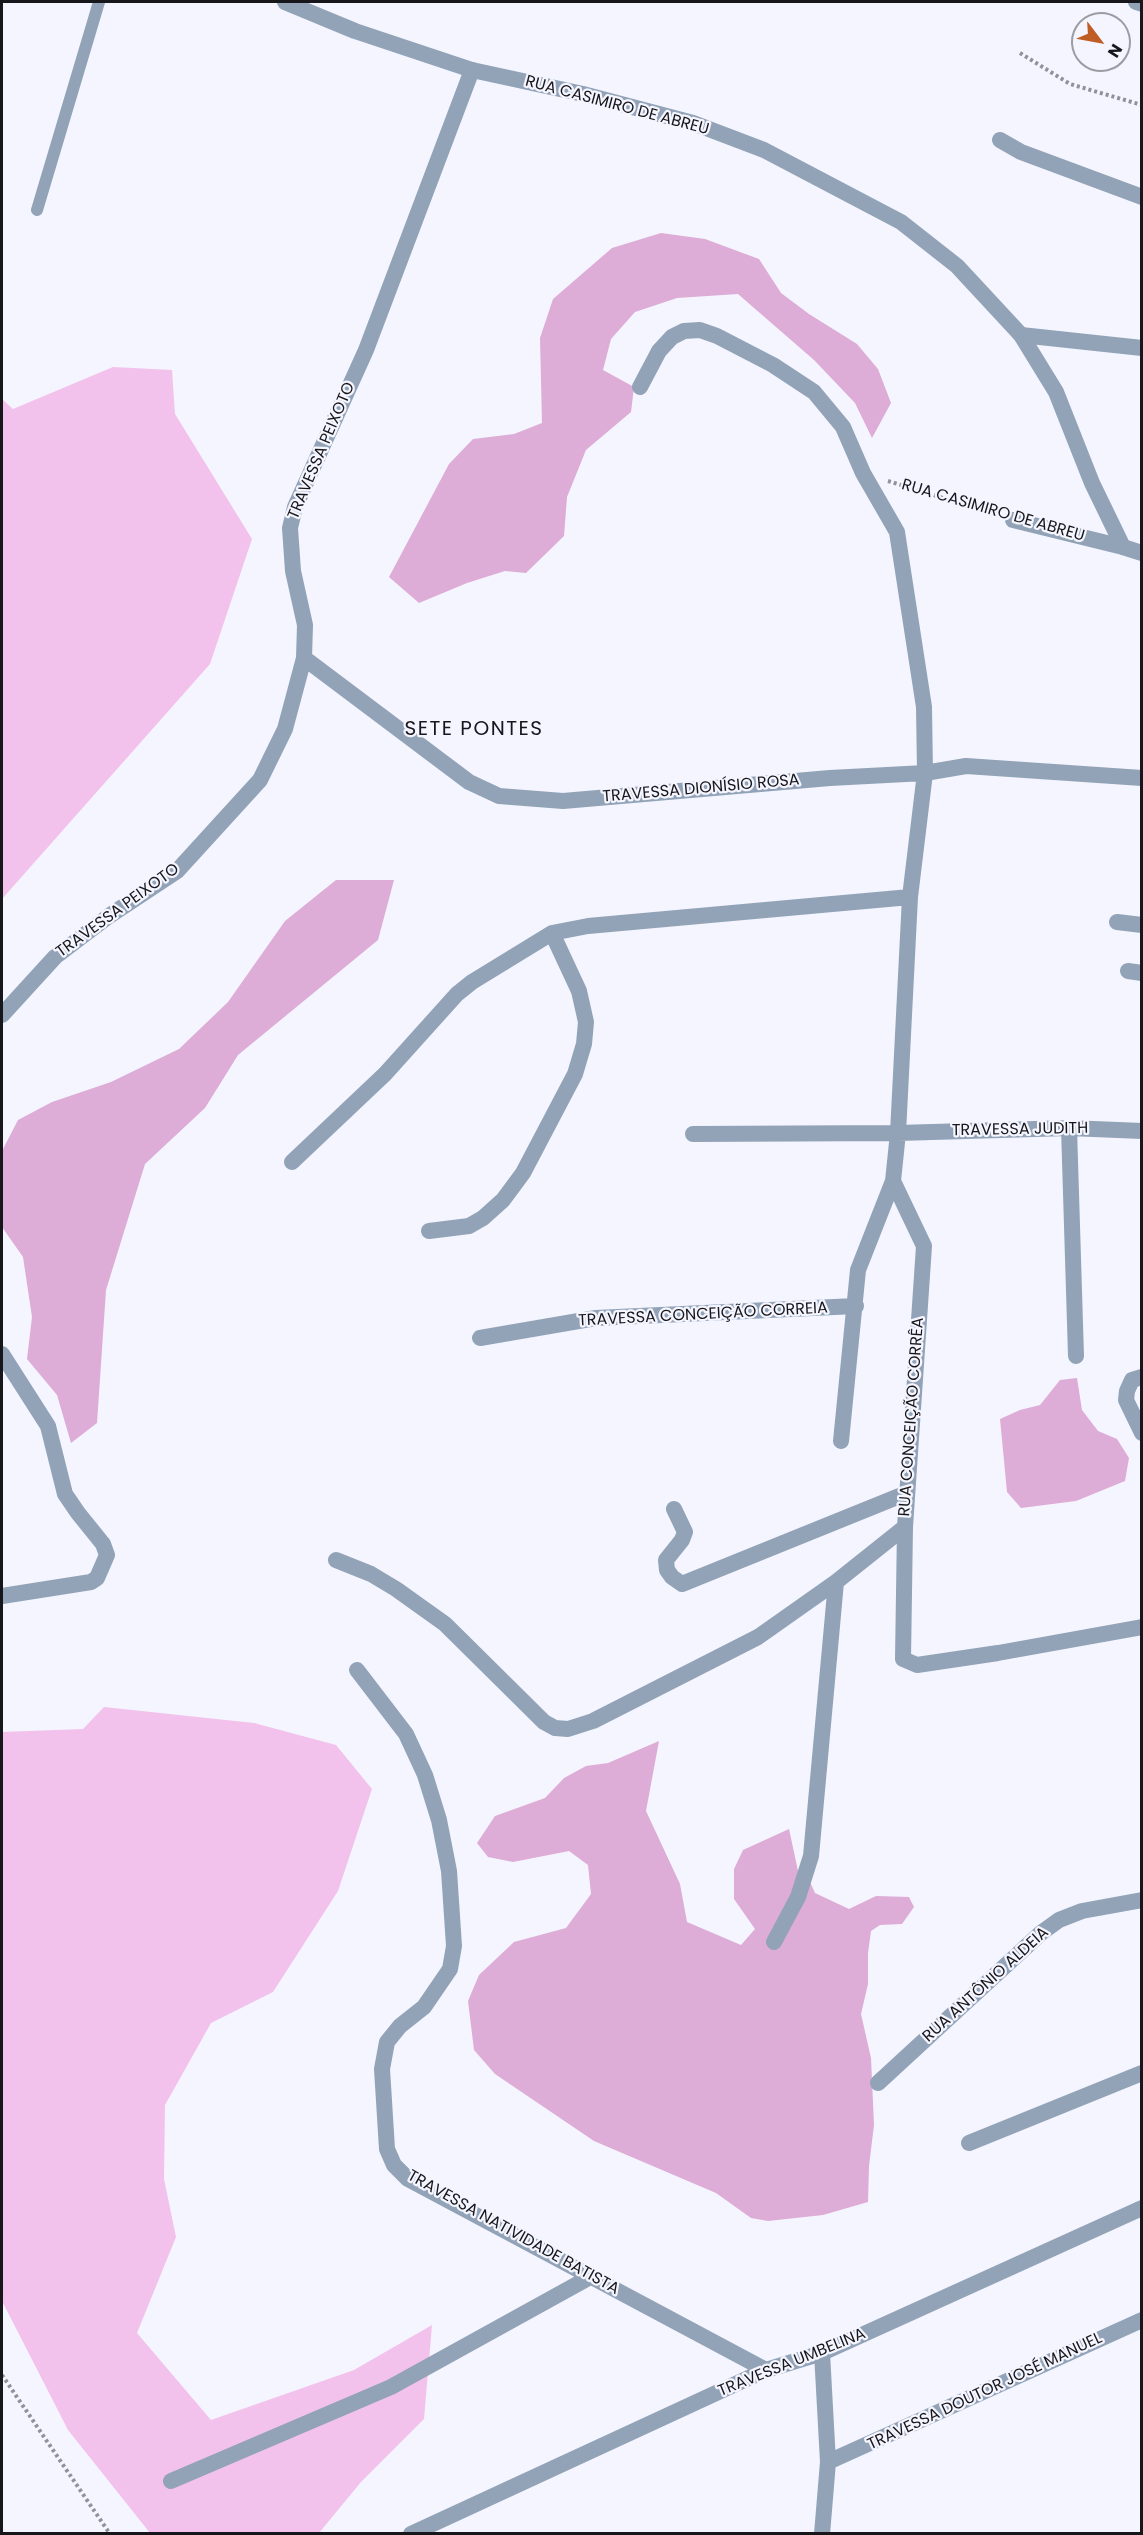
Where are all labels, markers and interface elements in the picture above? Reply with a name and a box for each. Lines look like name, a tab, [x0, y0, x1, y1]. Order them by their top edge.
north arrow	[1071, 12, 1131, 72]
text: N	[1102, 40, 1128, 62]
street label: RUA CASIMIRO DE ABREU	[523, 72, 711, 140]
street label: TRAVESSA PEIXOTO	[284, 380, 360, 522]
street label: RUA CASIMIRO DE ABREU	[899, 476, 1087, 546]
district label: SETE PONTES	[404, 718, 544, 742]
street label: TRAVESSA DIONÍSIO ROSA	[602, 771, 800, 807]
street label: TRAVESSA PEIXOTO	[53, 860, 183, 962]
street label: TRAVESSA JUDITH	[952, 1119, 1088, 1141]
street label: TRAVESSA CONCEIÇÃO CORREIA	[578, 1299, 828, 1331]
street label: RUA CONCEIÇÃO CORRÊA	[895, 1317, 929, 1517]
street label: RUA ANTÔNIO ALDEIA	[919, 1923, 1053, 2047]
street label: TRAVESSA NATIVIDADE BATISTA	[404, 2167, 622, 2299]
street label: TRAVESSA UMBELINA	[715, 2325, 869, 2401]
street label: TRAVESSA DOUTOR JOSÉ MANUEL	[865, 2329, 1105, 2455]

